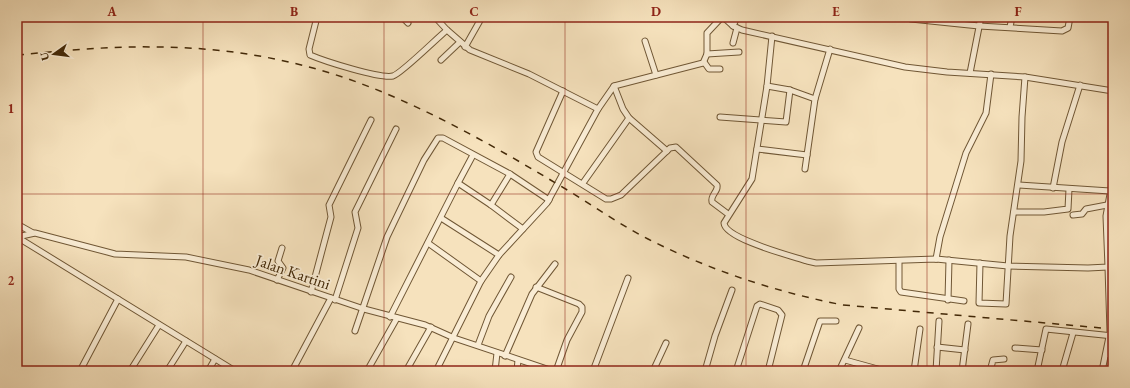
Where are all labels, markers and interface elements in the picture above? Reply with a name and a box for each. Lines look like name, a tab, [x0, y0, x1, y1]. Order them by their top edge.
text: A	[106, 3, 117, 20]
text: B	[290, 3, 298, 20]
text: C	[469, 3, 479, 20]
text: D	[651, 3, 661, 20]
text: E	[832, 3, 840, 20]
text: F	[1014, 3, 1022, 20]
north arrow	[34, 34, 74, 74]
text: U	[36, 50, 52, 62]
text: 1	[8, 100, 15, 117]
street label: Jalan Kartini	[251, 249, 333, 295]
text: 2	[8, 272, 15, 289]

